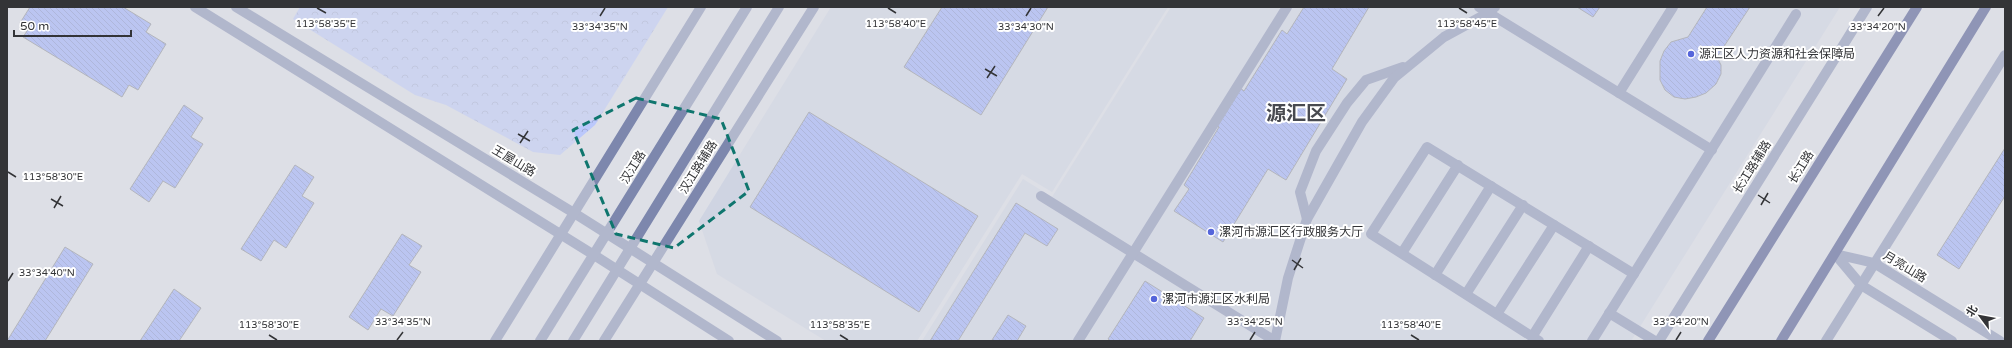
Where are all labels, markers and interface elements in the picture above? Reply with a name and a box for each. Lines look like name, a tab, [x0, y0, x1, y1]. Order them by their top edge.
scale bar	[14, 12, 131, 38]
text: 113°58'35"E	[296, 18, 356, 30]
text: 113°58'40"E	[866, 18, 926, 30]
text: 113°58'45"E	[1437, 18, 1497, 30]
text: 50 m	[20, 19, 49, 33]
text: 33°34'35"N	[572, 21, 628, 33]
text: 33°34'30"N	[998, 21, 1054, 33]
text: 33°34'20"N	[1850, 21, 1906, 33]
place label: 源汇区人力资源和社会保障局	[1699, 47, 1855, 61]
marker: 源汇区人力资源和社会保障局	[1686, 49, 1696, 59]
district label: 源汇区	[1266, 102, 1326, 126]
street label: 汉江路辅路	[676, 138, 720, 196]
street label: 长江路辅路	[1730, 138, 1774, 196]
street label: 王屋山路	[490, 143, 538, 179]
street label: 汉江路	[618, 148, 648, 186]
street label: 长江路	[1786, 148, 1816, 186]
text: 113°58'30"E	[23, 171, 83, 183]
place label: 漯河市源汇区行政服务大厅	[1219, 225, 1363, 239]
marker: 漯河市源汇区行政服务大厅	[1206, 227, 1216, 237]
street label: 月亮山路	[1881, 249, 1929, 285]
text: 33°34'40"N	[19, 267, 75, 279]
place label: 漯河市源汇区水利局	[1162, 292, 1270, 306]
marker: 漯河市源汇区水利局	[1149, 294, 1159, 304]
north arrow	[1960, 296, 2000, 336]
text: 北	[1964, 303, 1980, 319]
text: 33°34'35"N	[375, 316, 431, 328]
text: 33°34'25"N	[1227, 316, 1283, 328]
text: 33°34'20"N	[1653, 316, 1709, 328]
text: 113°58'30"E	[239, 319, 299, 331]
text: 113°58'35"E	[810, 319, 870, 331]
text: 113°58'40"E	[1381, 319, 1441, 331]

